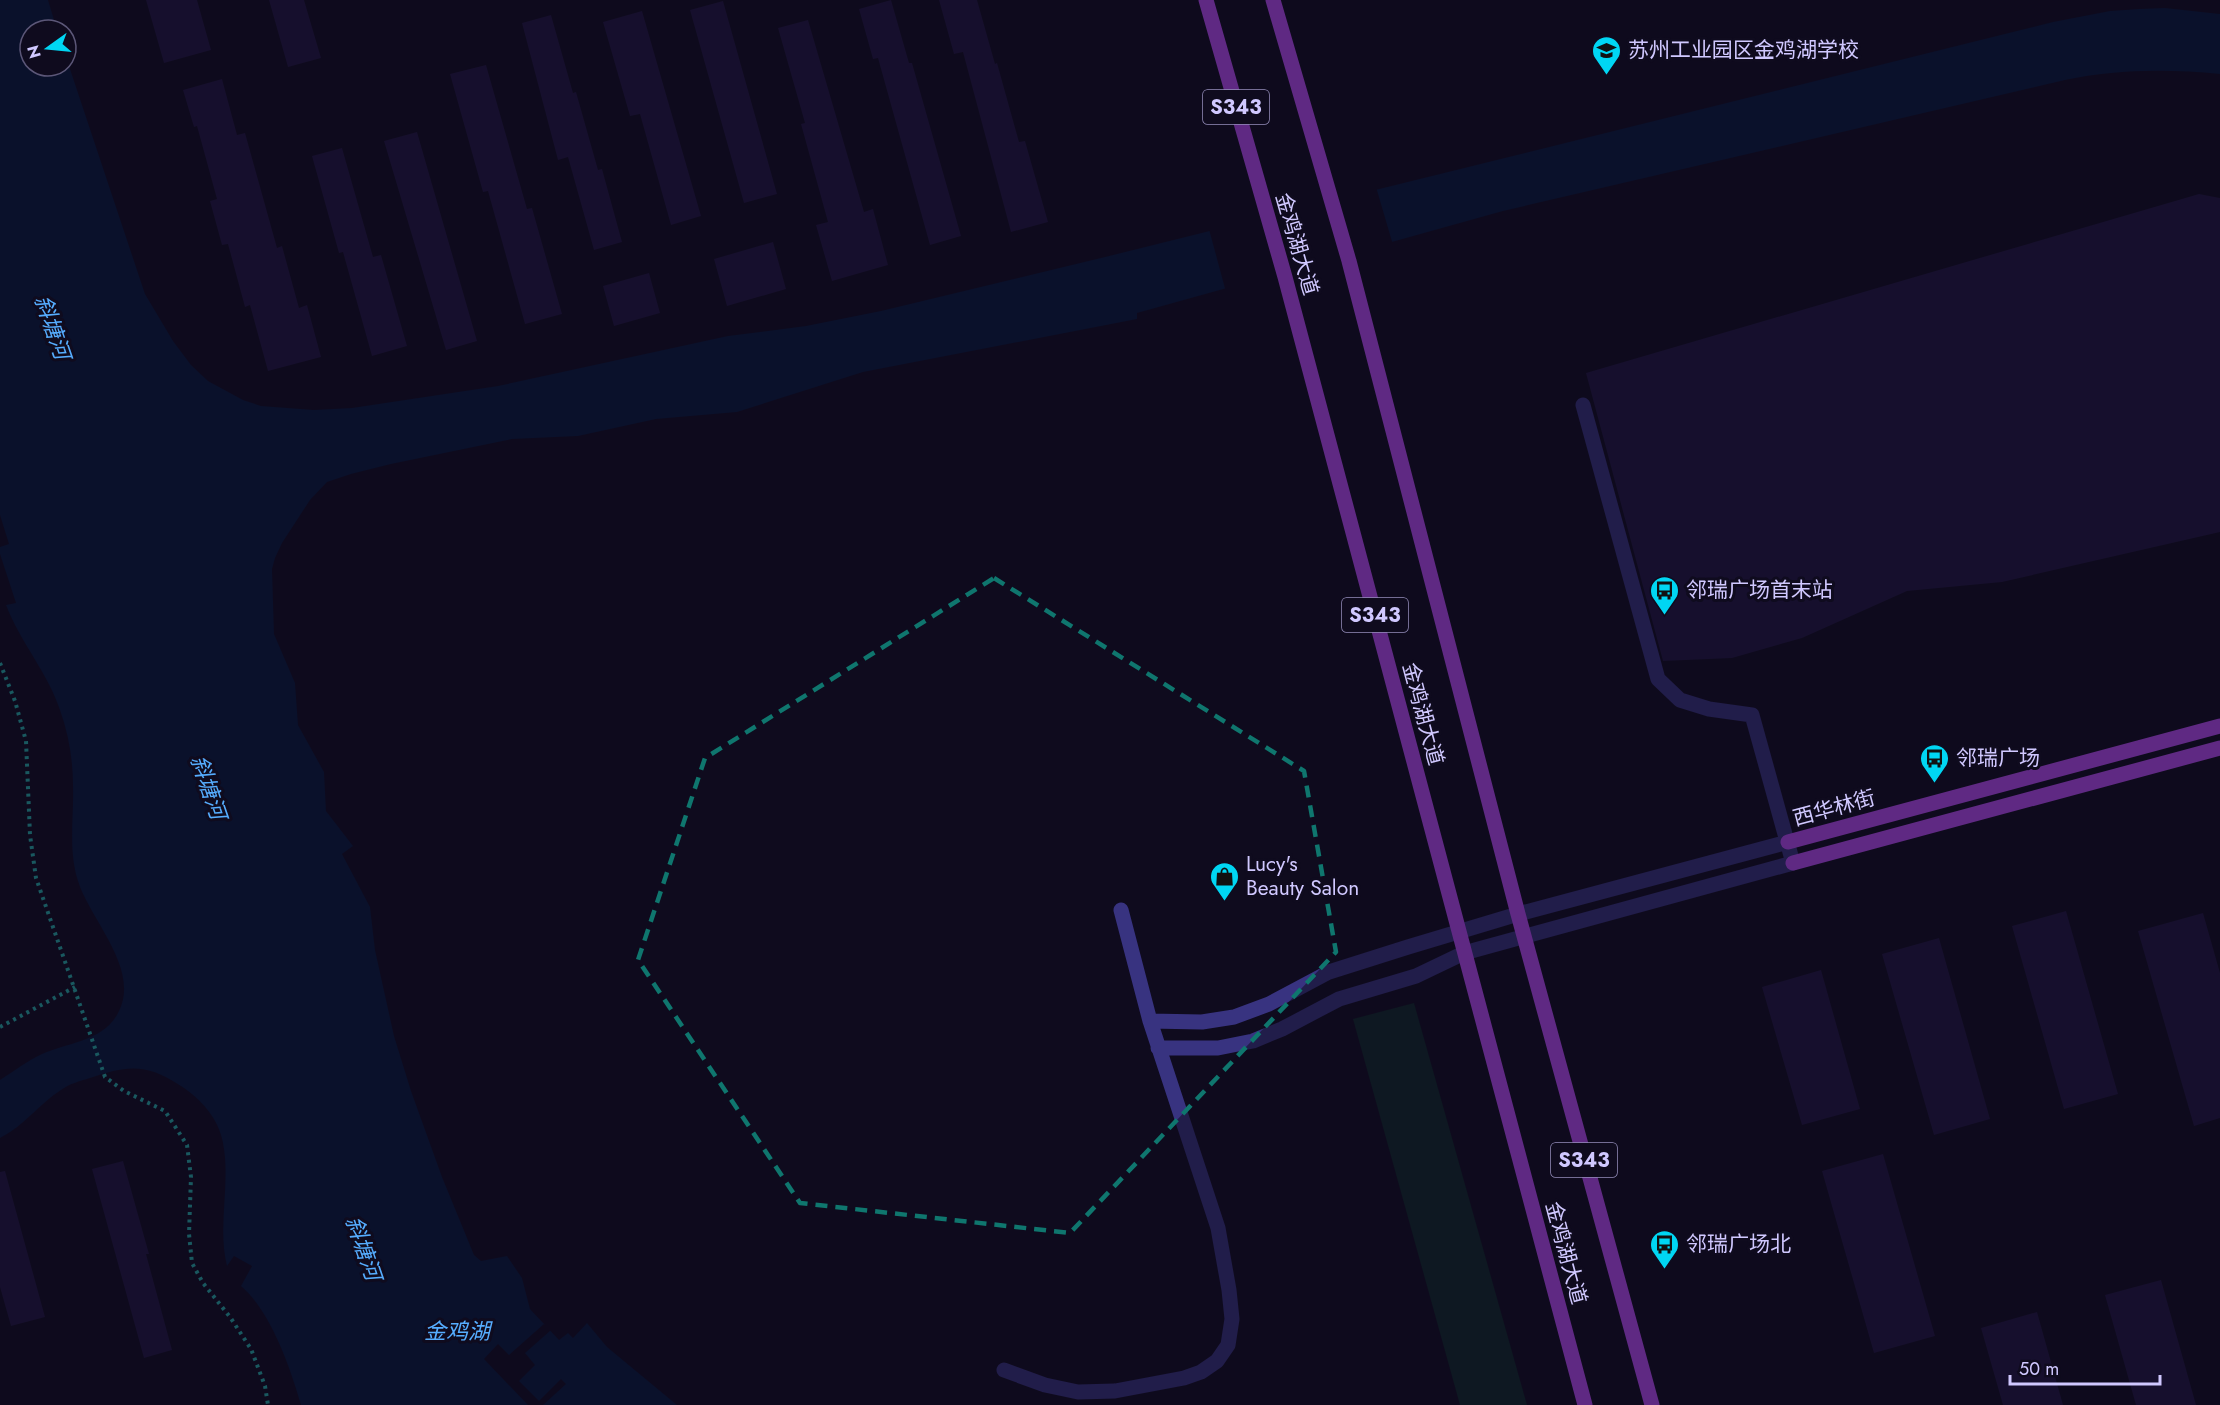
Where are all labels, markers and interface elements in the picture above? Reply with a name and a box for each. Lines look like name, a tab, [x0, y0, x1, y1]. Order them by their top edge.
north arrow	[18, 18, 78, 78]
school or university icon: 苏州工业园区金鸡湖学校	[1591, 34, 1623, 76]
place label: 苏州工业园区金鸡湖学校	[1628, 35, 1859, 65]
text: N	[21, 43, 47, 61]
road number: S343	[1203, 90, 1269, 124]
street label: 金鸡湖大道	[1268, 189, 1326, 299]
water label: 斜塘河	[27, 291, 80, 367]
bus stop icon: 邻瑞广场首末站	[1649, 574, 1681, 616]
place label: 邻瑞广场首末站	[1686, 575, 1833, 605]
road number: S343	[1342, 598, 1408, 632]
street label: 金鸡湖大道	[1395, 659, 1451, 769]
bus stop icon: 邻瑞广场	[1919, 742, 1951, 784]
place label: 邻瑞广场	[1956, 743, 2040, 773]
water label: 斜塘河	[183, 751, 236, 827]
street label: 西华林街	[1790, 783, 1878, 833]
place label: Lucy's Beauty Salon	[1246, 849, 1359, 903]
shop icon: Lucy's Beauty Salon	[1209, 860, 1241, 902]
road number: S343	[1551, 1143, 1617, 1177]
street label: 金鸡湖大道	[1538, 1198, 1594, 1308]
water label: 斜塘河	[338, 1212, 391, 1288]
bus stop icon: 邻瑞广场北	[1649, 1228, 1681, 1270]
place label: 邻瑞广场北	[1686, 1229, 1791, 1259]
water label: 金鸡湖	[424, 1315, 493, 1347]
scale bar	[2010, 1348, 2160, 1386]
text: 50 m	[2019, 1356, 2059, 1382]

